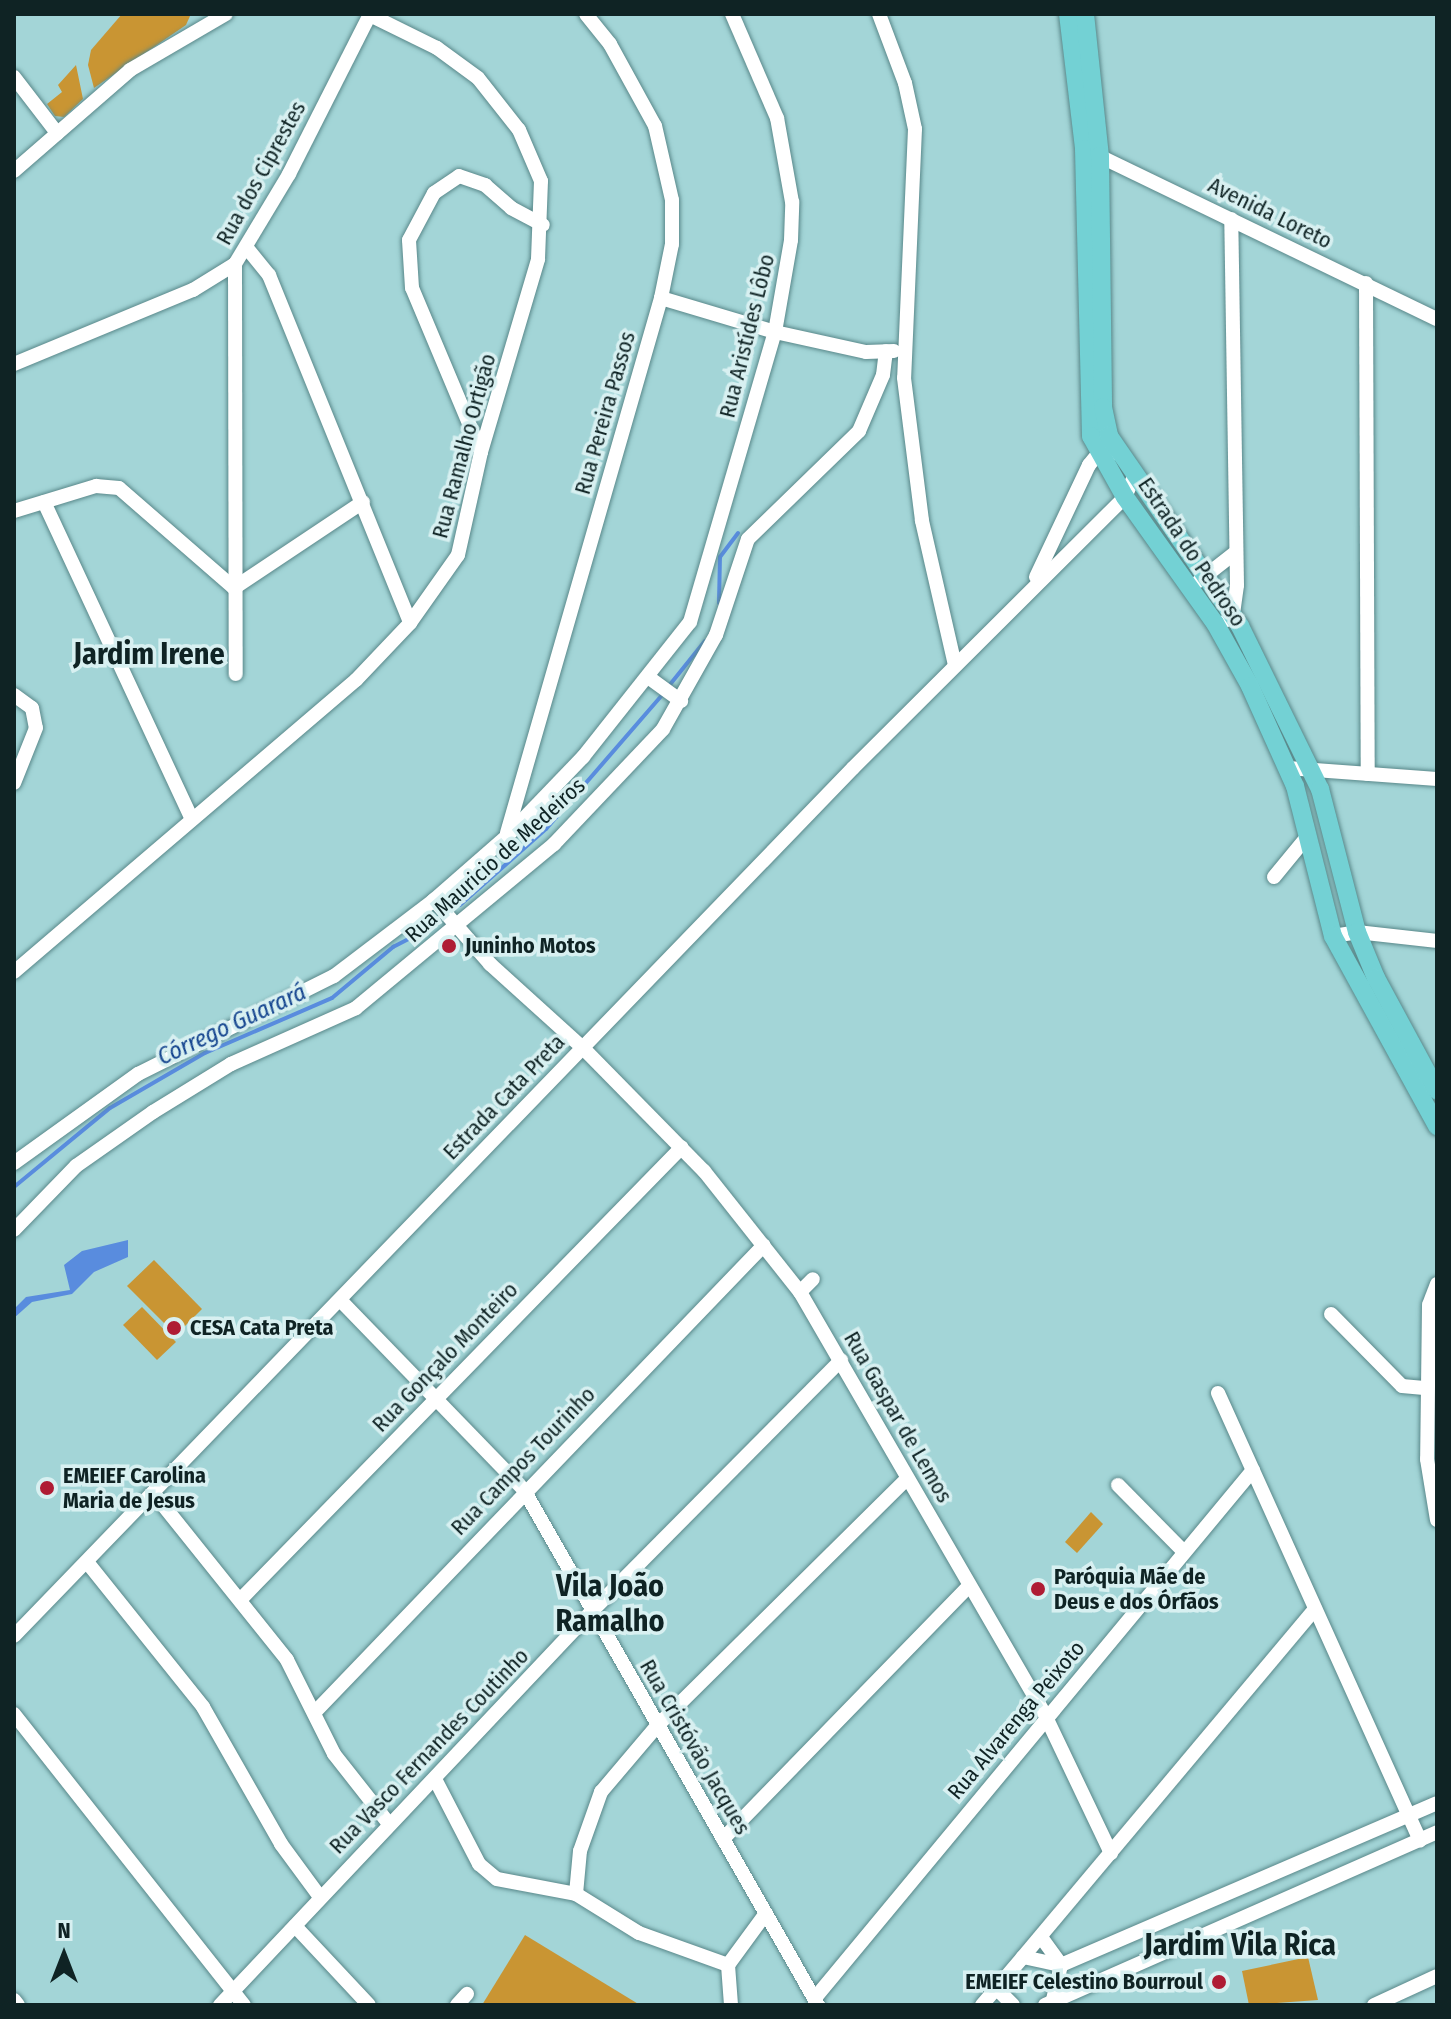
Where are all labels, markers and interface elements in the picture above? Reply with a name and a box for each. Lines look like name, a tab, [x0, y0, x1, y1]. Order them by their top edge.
street label: Rua dos Ciprestes	[211, 97, 311, 249]
street label: Avenida Loreto	[1204, 172, 1336, 254]
street label: Rua Aristídes Lôbo	[714, 251, 780, 421]
street label: Rua Pereira Passos	[569, 329, 641, 497]
street label: Rua Ramalho Ortigão	[427, 351, 501, 541]
street label: Estrada do Pedroso	[1132, 473, 1252, 631]
district label: Jardim Irene	[73, 636, 225, 672]
street label: Rua Mauricio de Medeiros	[400, 772, 590, 948]
place label: Juninho Motos	[465, 933, 596, 959]
marker: Juninho Motos	[440, 937, 458, 955]
water label: Córrego Guarará	[153, 978, 311, 1072]
street label: Estrada Cata Preta	[438, 1029, 570, 1165]
street label: Rua Gonçalo Monteiro	[367, 1277, 523, 1437]
place label: CESA Cata Preta	[190, 1315, 333, 1341]
marker: CESA Cata Preta	[165, 1319, 183, 1337]
street label: Rua Gaspar de Lemos	[838, 1327, 958, 1507]
street label: Rua Campos Tourinho	[445, 1381, 601, 1541]
place label: EMEIEF Carolina Maria de Jesus	[63, 1462, 206, 1514]
marker: EMEIEF Carolina Maria de Jesus	[38, 1479, 56, 1497]
place label: Paróquia Mãe de Deus e dos Órfãos	[1054, 1563, 1219, 1614]
district label: Vila João Ramalho	[556, 1568, 664, 1638]
marker: Paróquia Mãe de Deus e dos Órfãos	[1029, 1580, 1047, 1598]
street label: Rua Alvarenga Peixoto	[942, 1635, 1090, 1805]
street label: Rua Vasco Fernandes Coutinho	[324, 1643, 534, 1859]
street label: Rua Cristóvão Jacques	[634, 1655, 756, 1839]
north arrow	[24, 1915, 104, 1995]
text: N	[57, 1917, 71, 1944]
district label: Jardim Vila Rica	[1144, 1927, 1336, 1963]
place label: EMEIEF Celestino Bourroul	[965, 1969, 1203, 1995]
marker: EMEIEF Celestino Bourroul	[1210, 1973, 1228, 1991]

